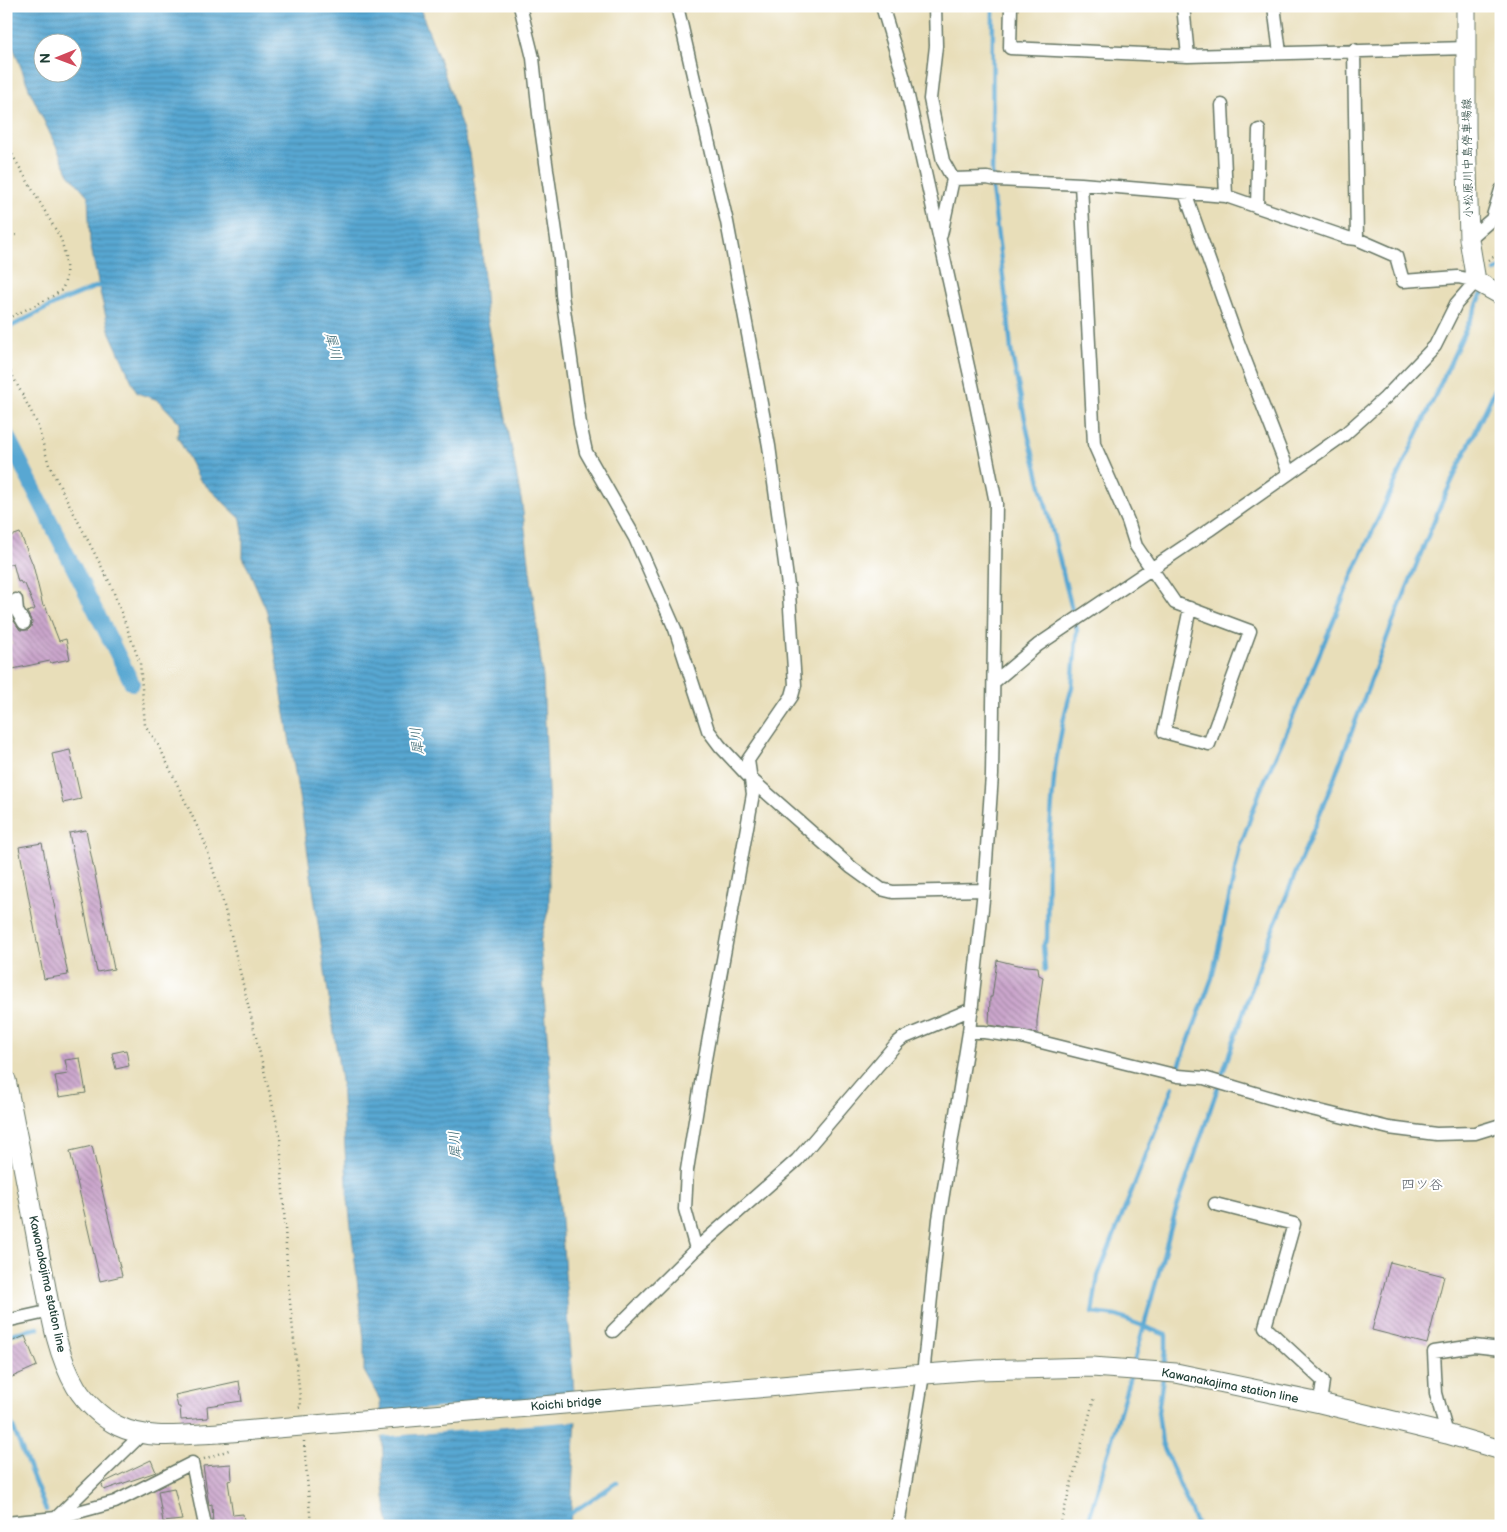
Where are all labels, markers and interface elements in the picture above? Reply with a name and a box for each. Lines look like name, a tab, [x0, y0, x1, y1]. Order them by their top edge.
north arrow	[32, 32, 82, 82]
text: N	[37, 53, 54, 64]
street label: 小松原川中島停車場線	[1459, 98, 1477, 218]
water label: 犀川	[321, 330, 345, 362]
water label: 犀川	[407, 726, 427, 756]
water label: 犀川	[445, 1130, 465, 1160]
district label: 四ツ谷	[1401, 1176, 1443, 1193]
street label: Kawanakajima station line	[25, 1214, 69, 1354]
street label: Kawanakajima station line	[1160, 1365, 1300, 1407]
street label: Koichi bridge	[530, 1393, 602, 1415]

